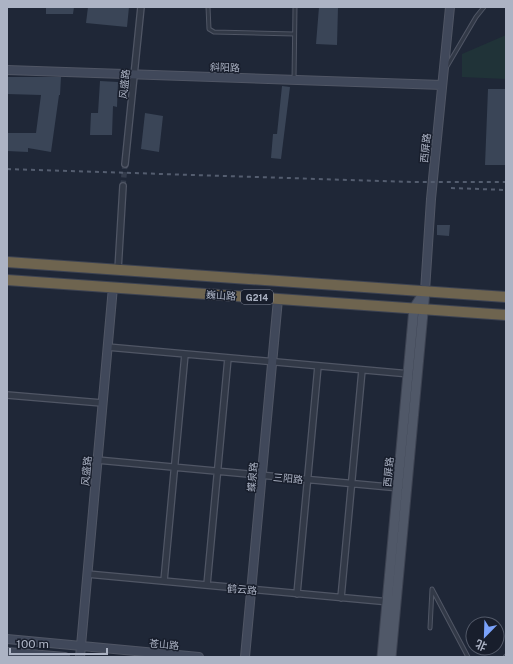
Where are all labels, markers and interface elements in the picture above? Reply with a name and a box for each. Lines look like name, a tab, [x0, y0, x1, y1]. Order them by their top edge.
street label: 斜阳路	[210, 60, 240, 74]
street label: 风盛路	[116, 68, 132, 100]
street label: 西屏路	[417, 132, 433, 164]
street label: 巍山路	[206, 288, 236, 302]
road number: G214	[241, 290, 273, 304]
street label: 风盛路	[79, 456, 93, 486]
street label: 西屏路	[381, 457, 395, 487]
street label: 蝶泉路	[245, 462, 259, 492]
street label: 三阳路	[273, 471, 303, 485]
street label: 鹤云路	[227, 582, 257, 596]
north arrow	[465, 616, 505, 656]
scale bar	[10, 630, 107, 656]
text: 100 m	[16, 637, 49, 651]
street label: 苍山路	[149, 637, 179, 651]
text: 北	[474, 638, 488, 653]

